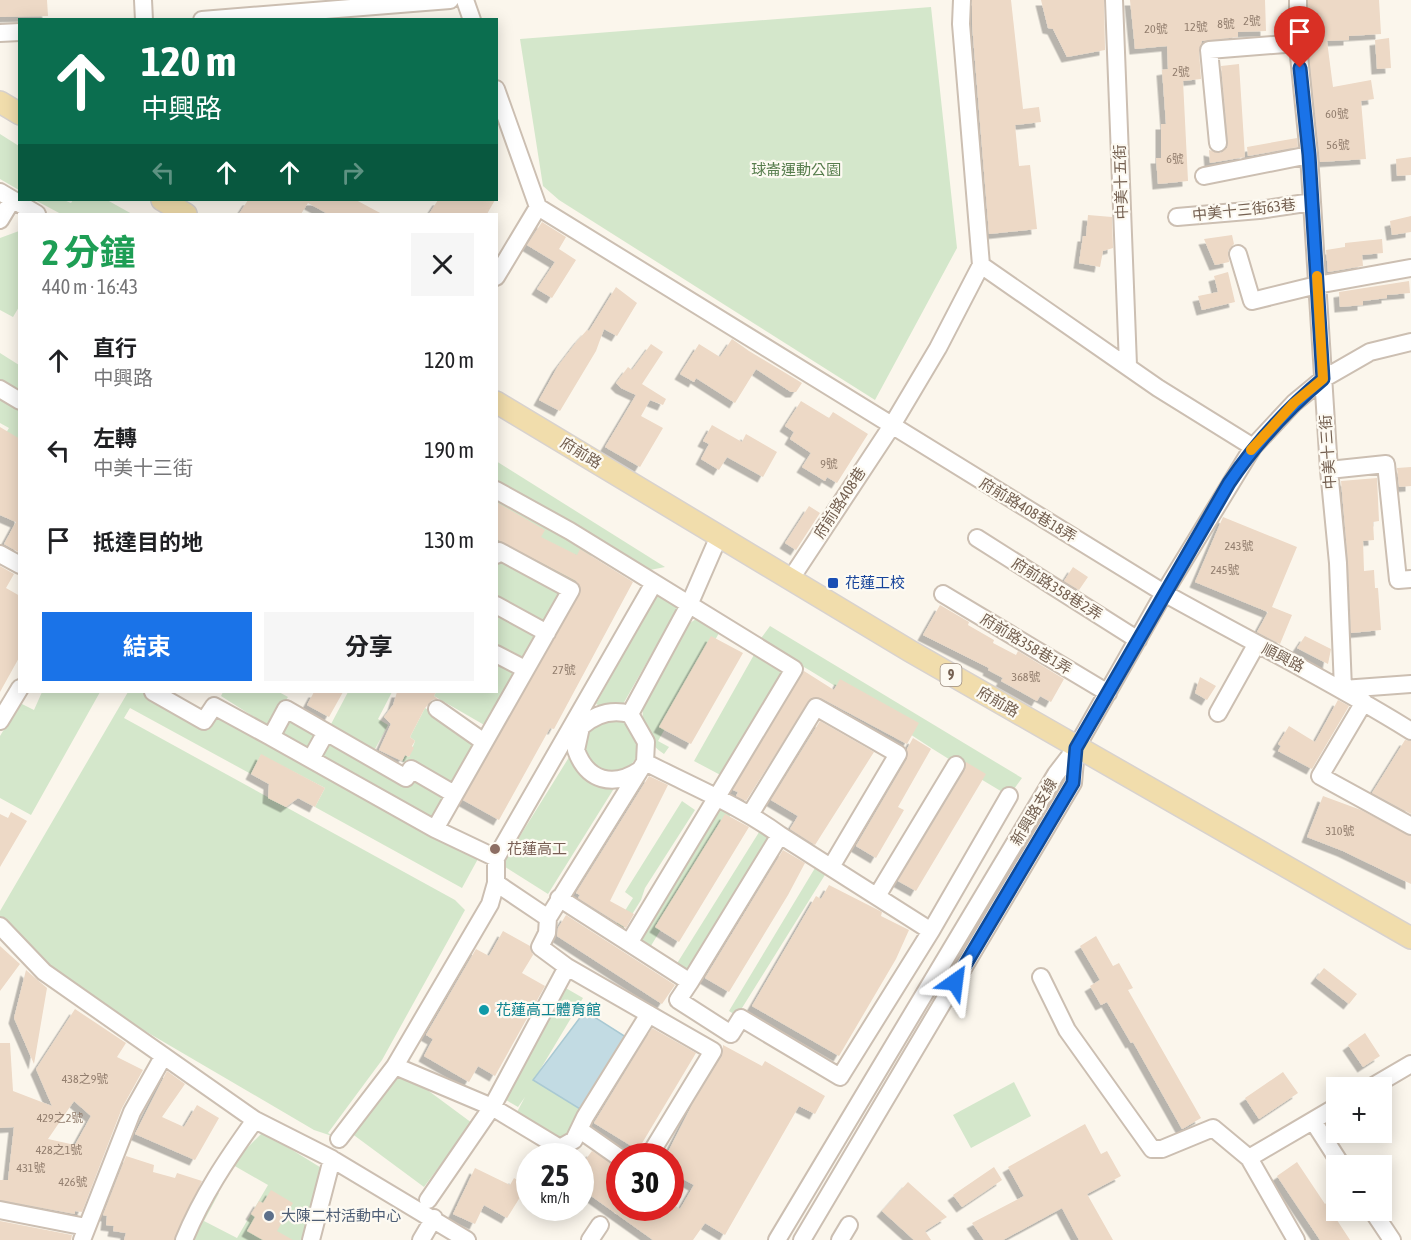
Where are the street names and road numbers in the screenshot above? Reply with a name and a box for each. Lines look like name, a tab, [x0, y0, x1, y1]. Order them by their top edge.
street label: 中美十五街	[1111, 144, 1130, 220]
street label: 中美十三街63巷	[1191, 196, 1297, 223]
street label: 中美十三街	[1316, 414, 1339, 490]
street label: 府前路	[558, 434, 605, 471]
street label: 府前路408巷	[810, 464, 869, 541]
street label: 府前路408巷18弄	[977, 474, 1080, 545]
street label: 府前路358巷2弄	[1009, 554, 1106, 623]
street label: 府前路358巷1弄	[978, 610, 1075, 677]
street label: 順興路	[1259, 640, 1307, 675]
road number: 9	[940, 664, 962, 686]
street label: 府前路	[975, 683, 1022, 720]
street label: 新興路支線	[1007, 775, 1060, 848]

